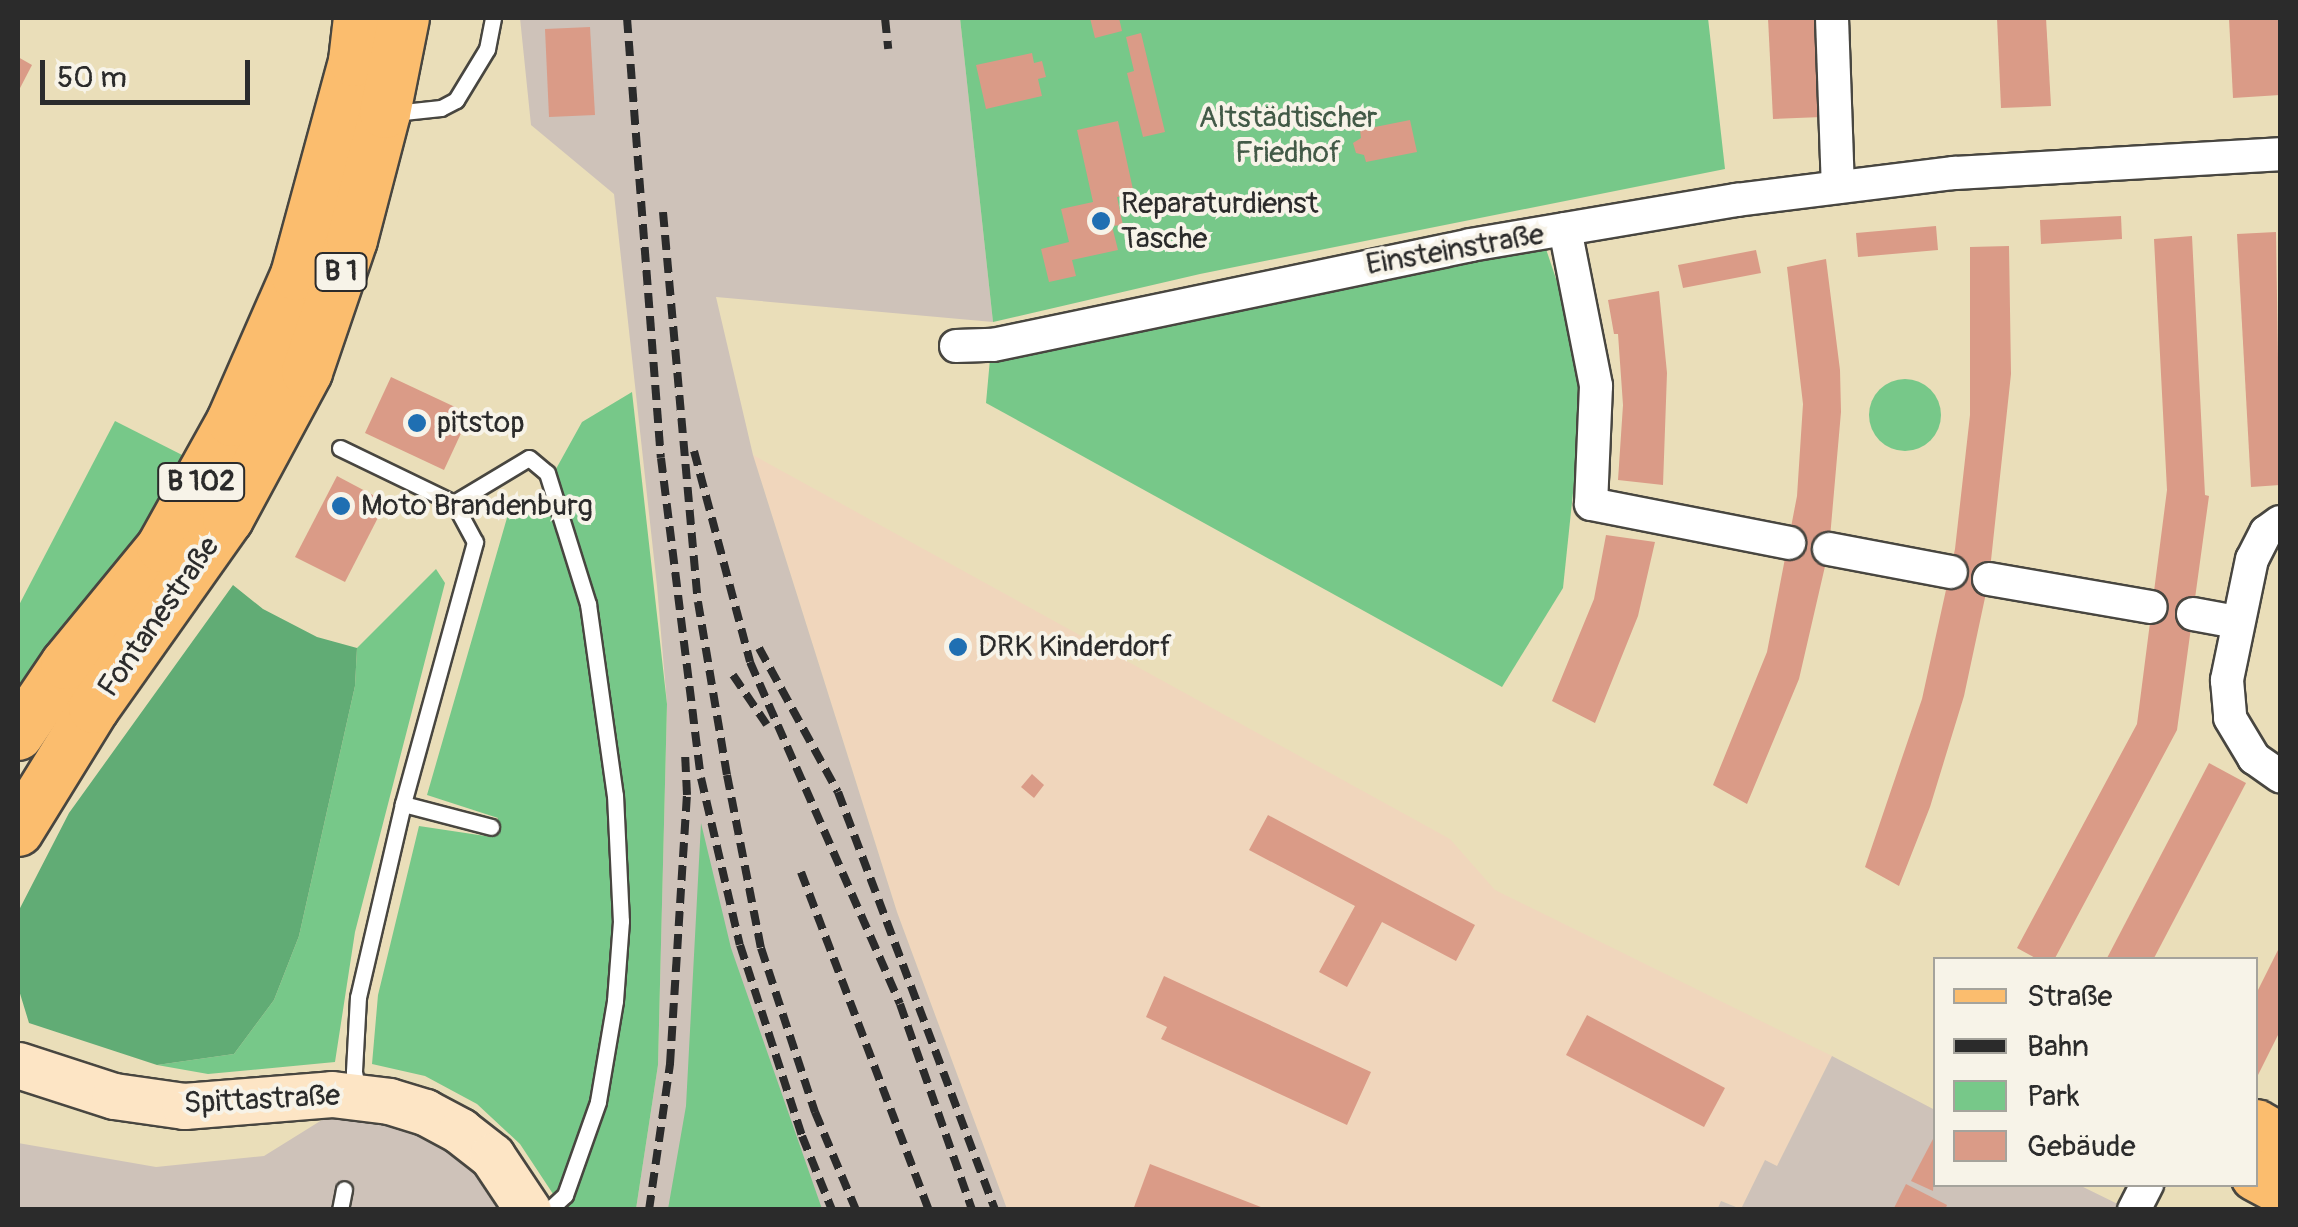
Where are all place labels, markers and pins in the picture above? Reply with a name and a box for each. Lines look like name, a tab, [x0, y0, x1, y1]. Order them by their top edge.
place label: Reparaturdienst Tasche	[1121, 186, 1318, 256]
marker: Reparaturdienst Tasche	[1090, 210, 1112, 232]
place label: pitstop	[437, 405, 525, 441]
marker: pitstop	[406, 412, 428, 434]
place label: Moto Brandenburg	[361, 488, 593, 524]
marker: Moto Brandenburg	[330, 495, 352, 517]
place label: DRK Kinderdorf	[978, 629, 1172, 665]
marker: DRK Kinderdorf	[947, 636, 969, 658]

